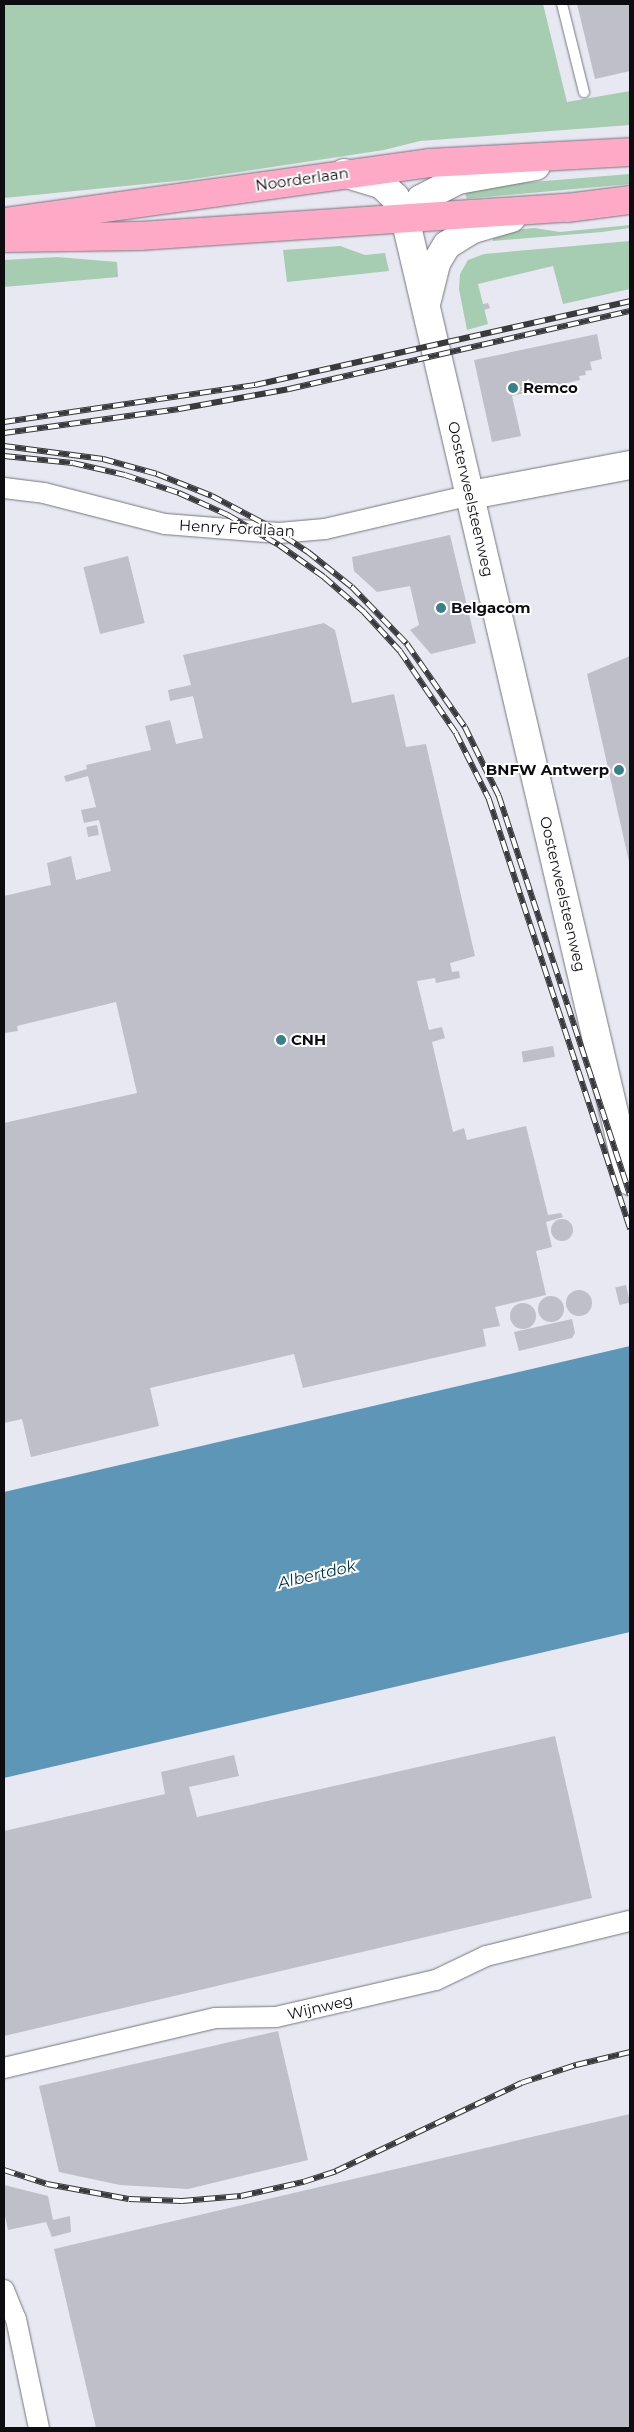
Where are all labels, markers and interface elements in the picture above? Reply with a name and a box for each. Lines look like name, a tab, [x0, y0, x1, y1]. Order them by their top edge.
street label: Noorderlaan	[254, 164, 350, 194]
place label: Remco	[523, 379, 578, 397]
marker: Remco	[507, 382, 519, 394]
street label: Oosterweelsteenweg	[444, 419, 498, 579]
street label: Henry Fordlaan	[179, 516, 295, 540]
place label: Belgacom	[451, 599, 531, 617]
marker: Belgacom	[435, 602, 447, 614]
place label: BNFW Antwerp	[486, 761, 609, 779]
marker: BNFW Antwerp	[613, 764, 625, 776]
street label: Oosterweelsteenweg	[536, 814, 590, 974]
place label: CNH	[291, 1031, 326, 1049]
marker: CNH	[275, 1034, 287, 1046]
water label: Albertdok	[276, 1557, 358, 1593]
street label: Wijnweg	[285, 1991, 355, 2023]

